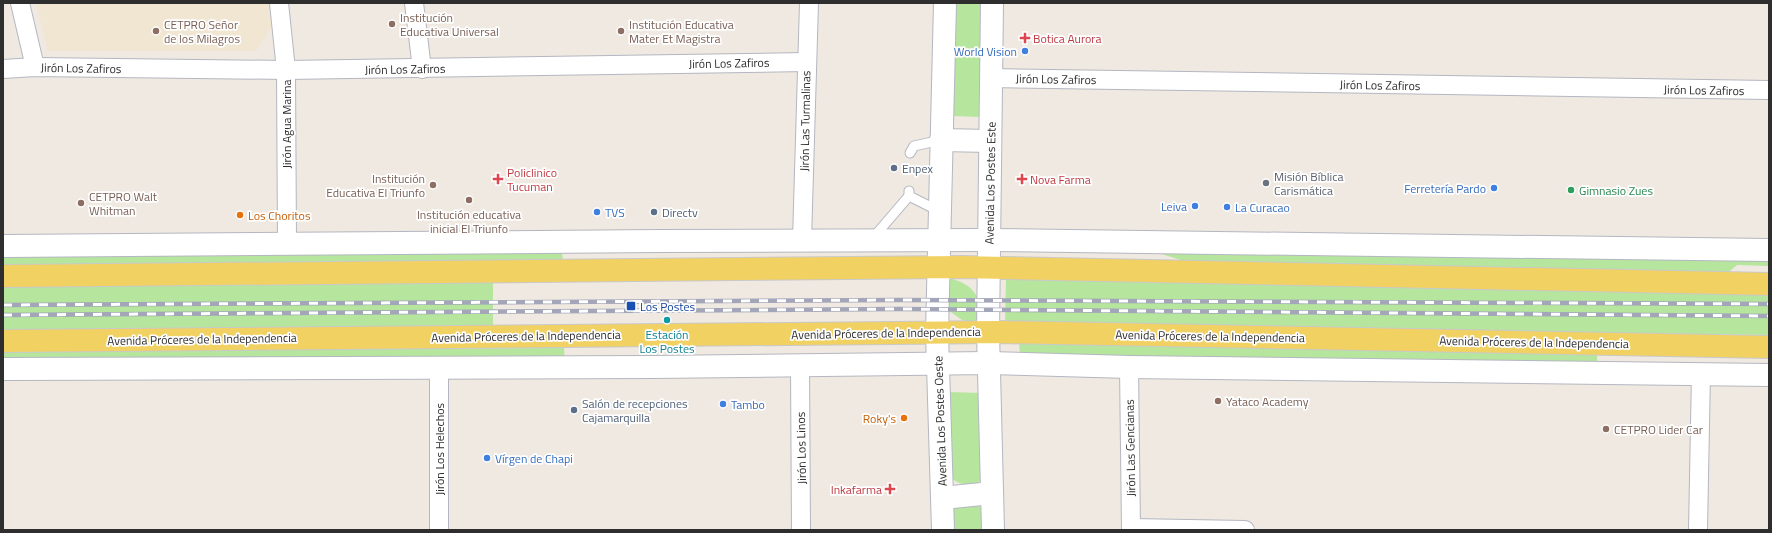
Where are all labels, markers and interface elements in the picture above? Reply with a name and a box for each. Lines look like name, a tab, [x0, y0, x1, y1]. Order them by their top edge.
place label: Institución Educativa Universal	[400, 8, 499, 41]
place label: CETPRO Señor de los Milagros	[164, 15, 240, 48]
place label: Institución Educativa Mater Et Magistra	[629, 15, 734, 48]
marker: Institución Educativa Universal	[387, 19, 397, 29]
marker: CETPRO Señor de los Milagros	[151, 26, 161, 36]
marker: Institución Educativa Mater Et Magistra	[616, 26, 626, 36]
place label: Botica Aurora	[1033, 29, 1101, 48]
marker: Botica Aurora	[1020, 33, 1030, 43]
place label: World Vision	[954, 42, 1017, 61]
marker: World Vision	[1020, 46, 1030, 56]
street label: Jirón Los Zafiros	[688, 53, 770, 73]
street label: Jirón Los Zafiros	[40, 58, 122, 78]
street label: Jirón Los Zafiros	[364, 59, 446, 79]
street label: Jirón Los Zafiros	[1015, 69, 1097, 89]
street label: Jirón Las Turmalinas	[795, 70, 815, 172]
street label: Jirón Los Zafiros	[1339, 75, 1421, 95]
street label: Jirón Agua Marina	[277, 79, 296, 169]
street label: Jirón Los Zafiros	[1663, 80, 1745, 100]
street label: Avenida Los Postes Este	[979, 121, 1001, 245]
place label: Enpex	[902, 159, 933, 178]
place label: Policlinico Tucuman	[507, 163, 557, 196]
marker: Enpex	[889, 163, 899, 173]
place label: Misión Bíblica Carismática	[1274, 167, 1343, 200]
place label: Institución Educativa El Triunfo	[326, 169, 425, 202]
place label: Nova Farma	[1030, 170, 1091, 189]
marker: Policlinico Tucuman	[492, 173, 504, 185]
marker: Nova Farma	[1017, 174, 1027, 184]
marker: Misión Bíblica Carismática	[1261, 178, 1271, 188]
place label: Ferretería Pardo	[1404, 179, 1486, 198]
marker: Institución Educativa El Triunfo	[428, 180, 438, 190]
place label: Gimnasio Zues	[1579, 181, 1653, 200]
marker: Ferretería Pardo	[1489, 183, 1499, 193]
marker: Gimnasio Zues	[1566, 185, 1576, 195]
place label: CETPRO Walt Whitman	[89, 187, 158, 220]
marker: Institución educativa inicial El Triunfo	[464, 195, 474, 205]
place label: Leiva	[1161, 197, 1187, 216]
marker: CETPRO Walt Whitman	[76, 198, 86, 208]
place label: La Curacao	[1235, 198, 1290, 217]
marker: Leiva	[1190, 201, 1200, 211]
marker: La Curacao	[1222, 202, 1232, 212]
place label: TVS	[605, 203, 625, 222]
place label: Directv	[662, 203, 698, 222]
place label: Institución educativa inicial El Triunfo	[417, 205, 521, 238]
place label: Los Choritos	[248, 206, 311, 225]
marker: TVS	[592, 207, 602, 217]
marker: Directv	[649, 207, 659, 217]
marker: Los Choritos	[235, 210, 245, 220]
place label: Los Postes	[640, 297, 696, 316]
marker: Los Postes	[625, 300, 637, 312]
marker: Estación Los Postes	[662, 315, 672, 325]
street label: Avenida Próceres de la Independencia	[791, 322, 981, 344]
street label: Avenida Próceres de la Independencia	[431, 325, 621, 347]
place label: Estación Los Postes	[639, 325, 695, 358]
street label: Avenida Próceres de la Independencia	[1115, 325, 1305, 347]
street label: Avenida Próceres de la Independencia	[107, 328, 297, 350]
street label: Avenida Próceres de la Independencia	[1439, 331, 1629, 353]
street label: Avenida Los Postes Oeste	[928, 356, 952, 486]
place label: Yataco Academy	[1226, 392, 1309, 411]
place label: Salón de recepciones Cajamarquilla	[582, 394, 688, 427]
place label: Tambo	[731, 395, 765, 414]
marker: Yataco Academy	[1213, 396, 1223, 406]
marker: Tambo	[718, 399, 728, 409]
street label: Jirón Las Gencianas	[1120, 399, 1140, 497]
street label: Jirón Los Helechos	[430, 402, 449, 495]
marker: Salón de recepciones Cajamarquilla	[569, 405, 579, 415]
place label: Roky's	[863, 409, 896, 428]
street label: Jirón Los Linos	[791, 411, 811, 484]
marker: Roky's	[899, 413, 909, 423]
place label: CETPRO Lider Car	[1614, 420, 1703, 439]
marker: CETPRO Lider Car	[1601, 424, 1611, 434]
place label: Vírgen de Chapi	[495, 449, 573, 468]
marker: Vírgen de Chapi	[482, 453, 492, 463]
place label: Inkafarma	[831, 480, 882, 499]
marker: Inkafarma	[885, 484, 895, 494]

